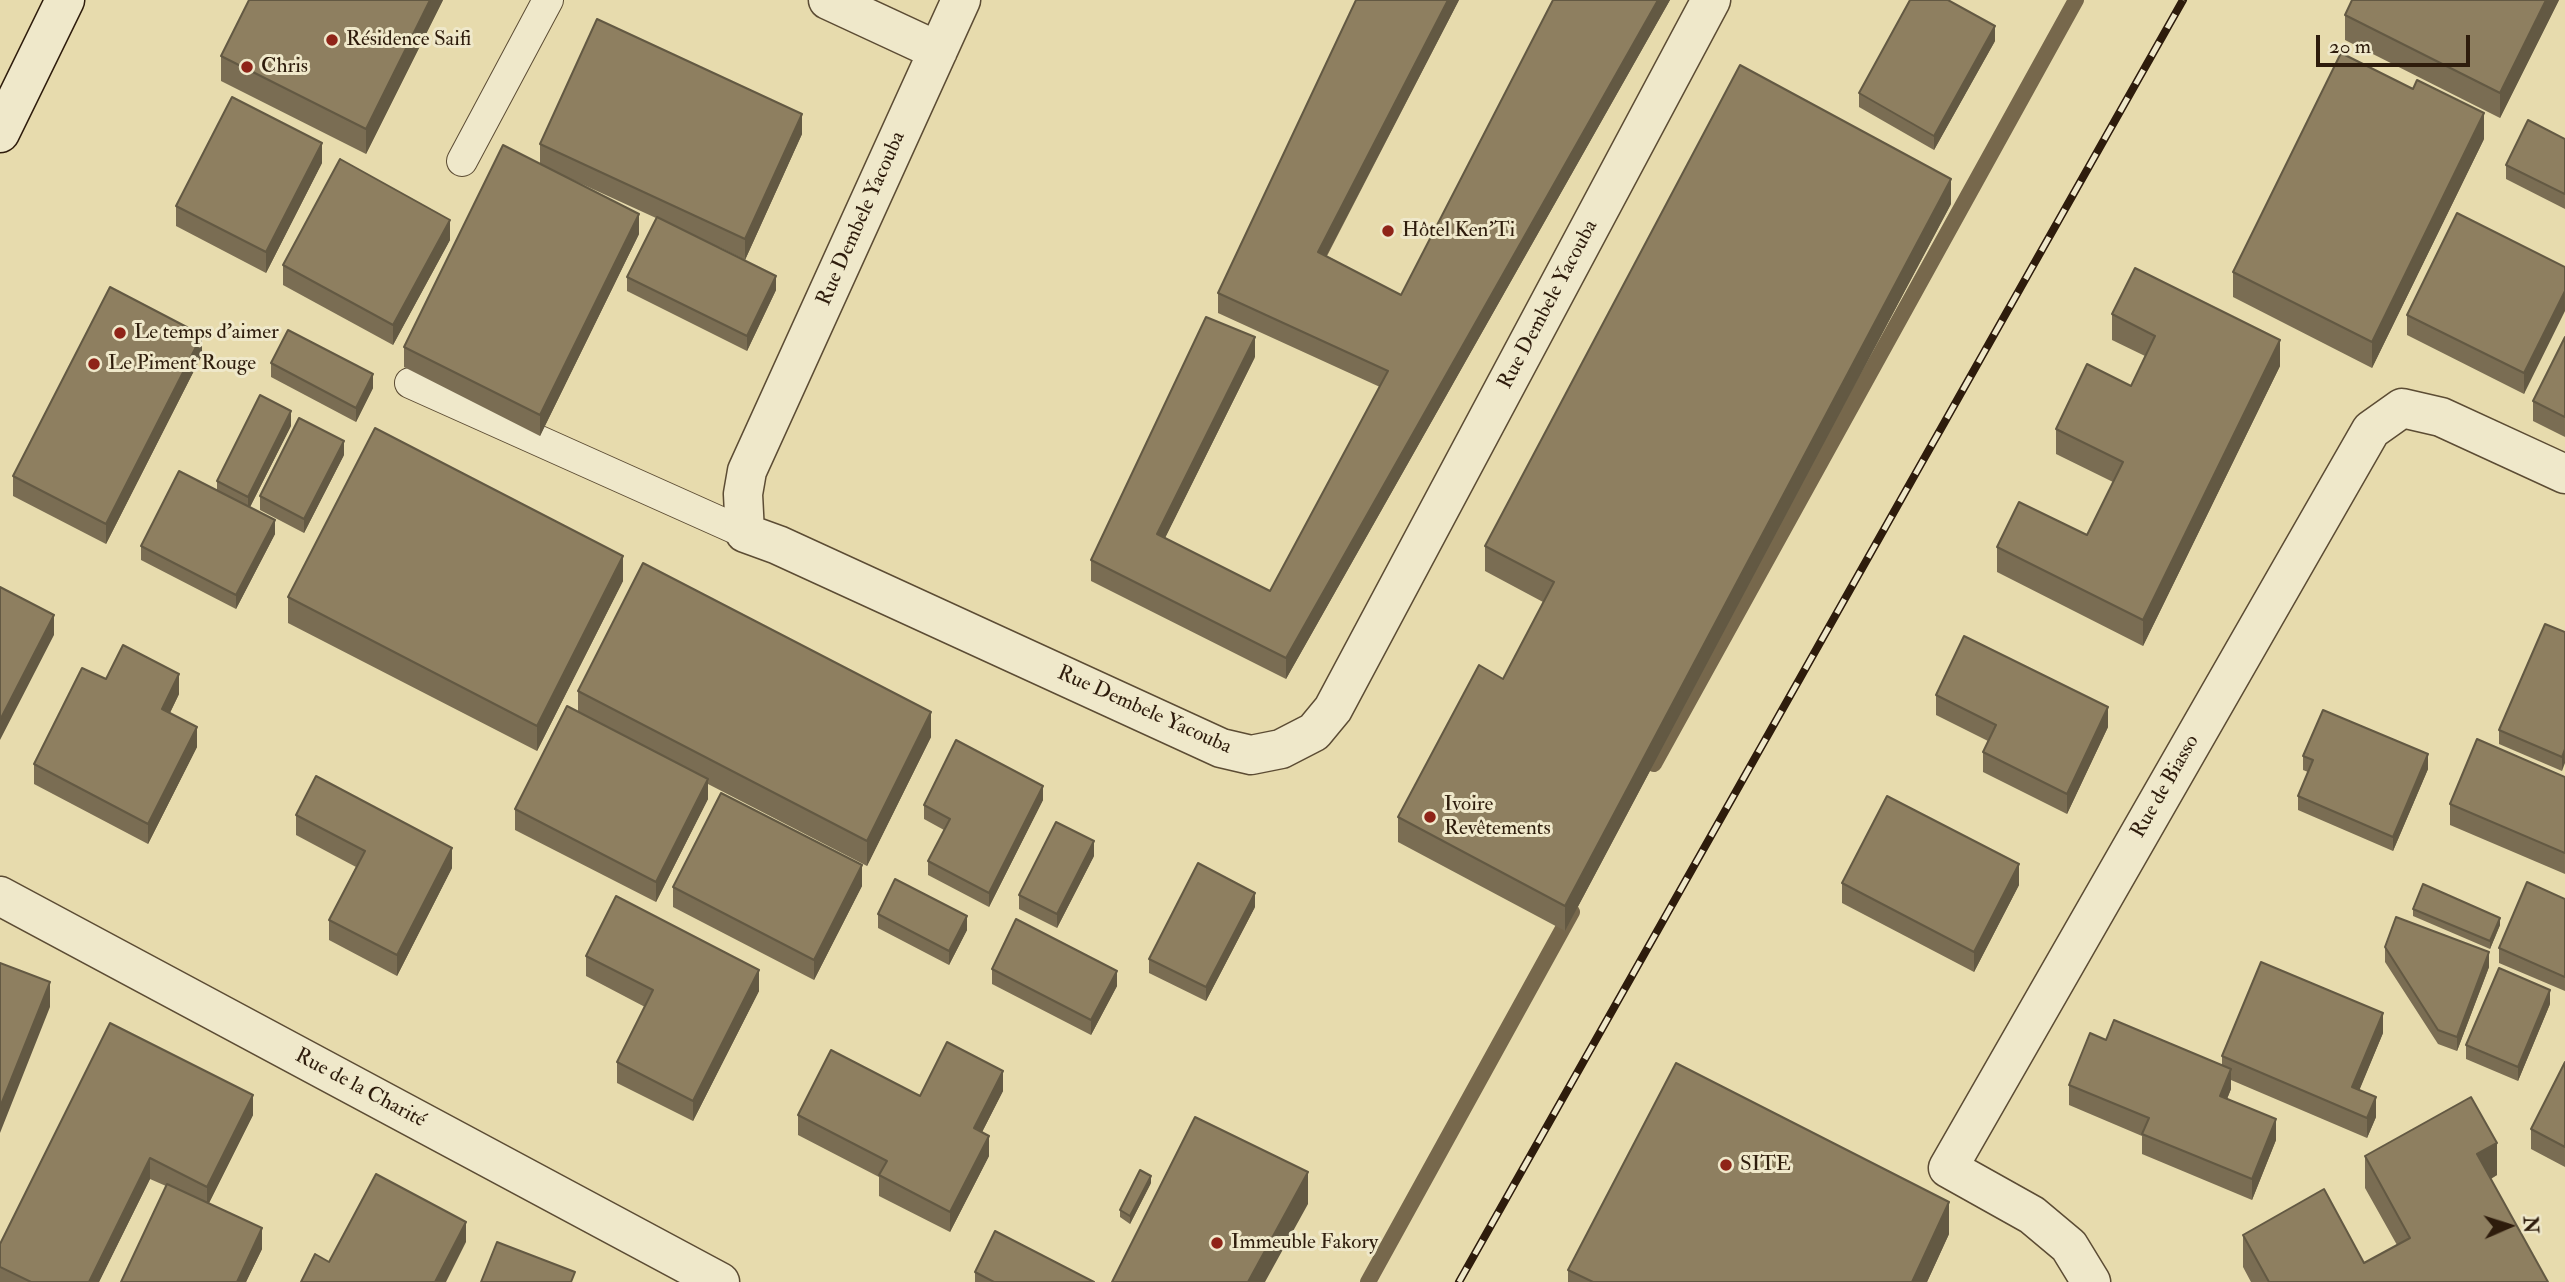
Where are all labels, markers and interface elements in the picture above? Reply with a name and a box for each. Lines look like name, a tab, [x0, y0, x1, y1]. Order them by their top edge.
scale bar	[2320, 21, 2474, 65]
place label: Résidence Saifi	[346, 27, 471, 53]
marker: Résidence Saifi	[324, 32, 340, 48]
text: 20 m	[2329, 33, 2371, 60]
place label: Chris	[261, 54, 308, 80]
marker: Chris	[239, 59, 255, 75]
street label: Rue Dembele Yacouba	[812, 128, 912, 310]
street label: Rue Dembele Yacouba	[1494, 216, 1604, 394]
place label: Hôtel Ken'Ti	[1402, 218, 1515, 244]
marker: Hôtel Ken'Ti	[1380, 223, 1396, 239]
place label: Le temps d'aimer	[134, 320, 279, 346]
marker: Le temps d'aimer	[112, 325, 128, 341]
place label: Le Piment Rouge	[108, 351, 256, 377]
marker: Le Piment Rouge	[86, 356, 102, 372]
street label: Rue Dembele Yacouba	[1053, 661, 1235, 761]
street label: Rue de Biasso	[2126, 731, 2206, 843]
place label: Ivoire Revêtements	[1444, 792, 1551, 842]
marker: Ivoire Revêtements	[1422, 809, 1438, 825]
street label: Rue de la Charité	[290, 1044, 430, 1134]
place label: SITE	[1740, 1152, 1791, 1178]
marker: SITE	[1718, 1157, 1734, 1173]
north arrow	[2474, 1191, 2544, 1261]
text: N	[2518, 1216, 2542, 1234]
place label: Immeuble Fakory	[1231, 1230, 1378, 1256]
marker: Immeuble Fakory	[1209, 1235, 1225, 1251]

